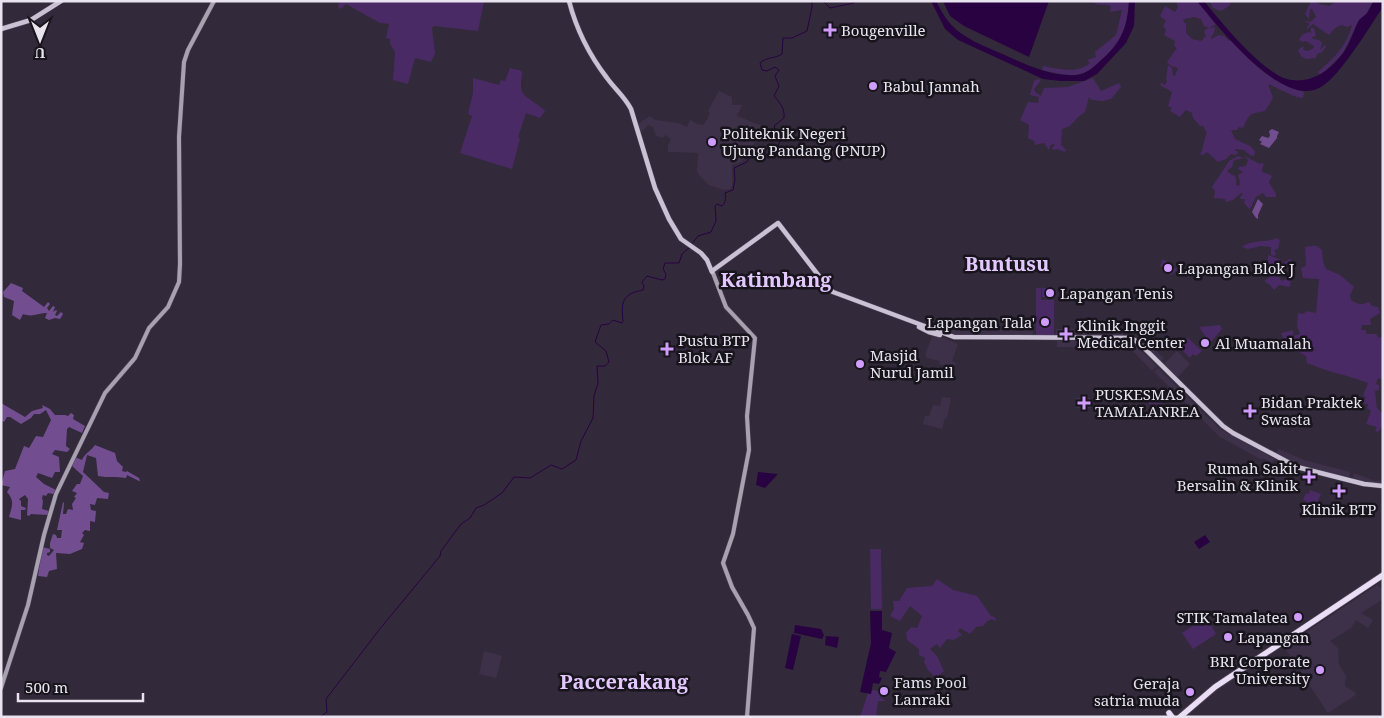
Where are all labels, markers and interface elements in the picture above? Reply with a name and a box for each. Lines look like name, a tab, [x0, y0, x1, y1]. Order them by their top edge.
north arrow	[15, 15, 65, 65]
place label: Bougenville	[841, 20, 926, 40]
marker: Bougenville	[823, 23, 837, 37]
text: U	[34, 44, 45, 63]
place label: Babul Jannah	[883, 76, 980, 96]
marker: Babul Jannah	[867, 80, 879, 92]
place label: Politeknik Negeri Ujung Pandang (PNUP)	[722, 123, 886, 160]
marker: Politeknik Negeri Ujung Pandang (PNUP)	[706, 136, 718, 148]
district label: Buntusu	[965, 250, 1049, 277]
place label: Lapangan Blok J	[1178, 258, 1294, 278]
marker: Lapangan Blok J	[1162, 262, 1174, 274]
district label: Katimbang	[720, 266, 832, 293]
place label: Lapangan Tenis	[1060, 283, 1173, 303]
marker: Lapangan Tenis	[1044, 287, 1056, 299]
place label: Lapangan Tala'	[927, 312, 1035, 332]
place label: Klinik Inggit Medical Center	[1077, 315, 1185, 352]
marker: Lapangan Tala'	[1039, 316, 1051, 328]
marker: Klinik Inggit Medical Center	[1059, 327, 1073, 341]
place label: Pustu BTP Blok AF	[678, 330, 750, 367]
place label: Al Muamalah	[1215, 333, 1312, 353]
marker: Al Muamalah	[1199, 337, 1211, 349]
marker: Pustu BTP Blok AF	[660, 342, 674, 356]
place label: Masjid Nurul Jamil	[870, 345, 954, 382]
marker: Masjid Nurul Jamil	[854, 358, 866, 370]
place label: PUSKESMAS TAMALANREA	[1095, 384, 1200, 421]
place label: Bidan Praktek Swasta	[1261, 392, 1362, 429]
marker: PUSKESMAS TAMALANREA	[1077, 396, 1091, 410]
marker: Bidan Praktek Swasta	[1243, 404, 1257, 418]
place label: Rumah Sakit Bersalin & Klinik	[1177, 458, 1298, 495]
marker: Rumah Sakit Bersalin & Klinik	[1302, 470, 1316, 484]
marker: Klinik BTP	[1332, 484, 1346, 498]
place label: Klinik BTP	[1302, 499, 1376, 519]
place label: STIK Tamalatea	[1176, 607, 1288, 627]
marker: STIK Tamalatea	[1292, 611, 1304, 623]
place label: Lapangan	[1238, 627, 1310, 647]
marker: Lapangan	[1222, 631, 1234, 643]
place label: BRI Corporate University	[1210, 651, 1311, 688]
marker: BRI Corporate University	[1314, 664, 1326, 676]
district label: Paccerakang	[560, 668, 689, 695]
scale bar	[18, 670, 142, 702]
place label: Fams Pool Lanraki	[894, 672, 967, 709]
place label: Geraja satria muda	[1094, 673, 1180, 710]
text: 500 m	[25, 677, 68, 697]
marker: Fams Pool Lanraki	[878, 685, 890, 697]
marker: Geraja satria muda	[1184, 686, 1196, 698]

